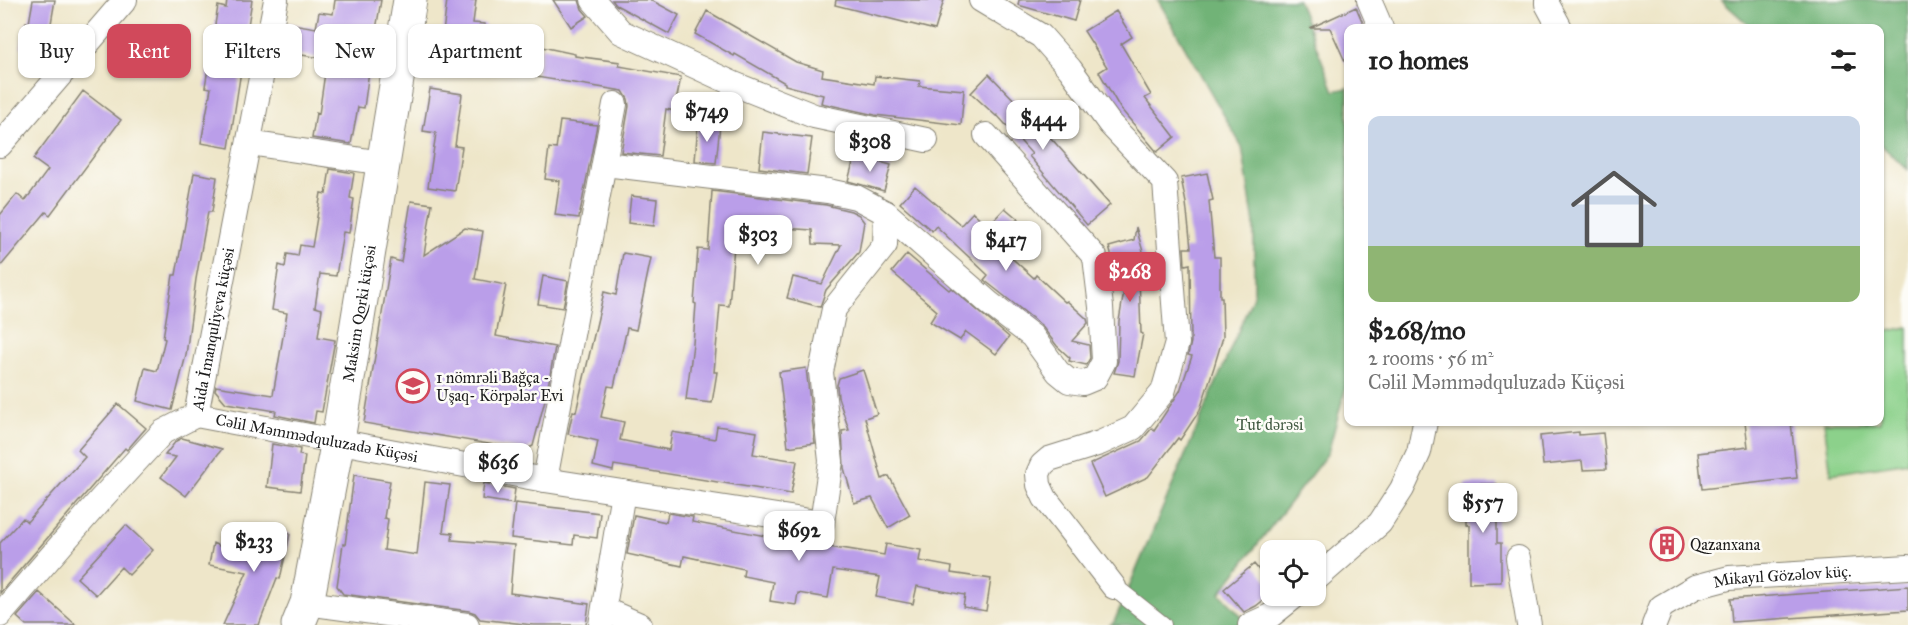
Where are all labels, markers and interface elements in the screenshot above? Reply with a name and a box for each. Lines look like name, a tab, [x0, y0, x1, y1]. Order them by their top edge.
chip: Buy	[18, 24, 95, 78]
chip: Rent	[107, 24, 191, 78]
chip: Filters	[203, 24, 302, 78]
chip: New	[314, 24, 396, 78]
chip: Apartment	[408, 24, 544, 78]
text: 10 homes	[1368, 44, 1469, 76]
icon: filters	[1827, 44, 1860, 77]
pin: $749	[671, 92, 743, 143]
text: $749	[685, 99, 729, 123]
pin: $444	[1007, 100, 1079, 151]
text: $444	[1020, 107, 1066, 131]
pin: $308	[834, 122, 906, 173]
text: $308	[849, 129, 891, 153]
icon: home	[1560, 155, 1668, 263]
pin: $303	[722, 215, 794, 266]
pin: $417	[970, 221, 1042, 272]
text: $303	[738, 222, 778, 246]
text: $417	[985, 228, 1027, 252]
street label: Maksim Qorki küçəsi	[339, 243, 380, 383]
street label: Aida İmanquliyeva küçəsi	[188, 245, 238, 413]
pin: $268	[1094, 252, 1166, 303]
text: $268	[1109, 259, 1151, 283]
text: $268/mo	[1368, 314, 1466, 346]
text: 2 rooms · 56 m²	[1368, 346, 1494, 370]
school or university icon: 1 nömrəli Bağça - Uşaq- Körpələr Evi	[395, 368, 431, 404]
place label: 1 nömrəli Bağça - Uşaq- Körpələr Evi	[436, 368, 564, 406]
text: Cəlil Məmmədquluzadə Küçəsi	[1368, 370, 1625, 394]
street label: Cəlil Məmmədquluzadə Küçəsi	[214, 410, 420, 466]
park label: Tut dərəsi	[1237, 415, 1304, 434]
pin: $636	[462, 443, 534, 494]
text: $636	[478, 450, 518, 474]
pin: $557	[1447, 483, 1519, 534]
text: $557	[1462, 490, 1504, 514]
pin: $692	[763, 511, 835, 562]
text: $692	[778, 518, 820, 542]
pin: $233	[218, 522, 290, 573]
building icon: Qazanxana	[1649, 526, 1685, 562]
text: $233	[235, 529, 273, 553]
place label: Qazanxana	[1690, 535, 1760, 554]
map controls	[1260, 540, 1326, 606]
button: locate	[1260, 540, 1326, 606]
street label: Mikayıl Gözəlov küç.	[1711, 562, 1852, 592]

